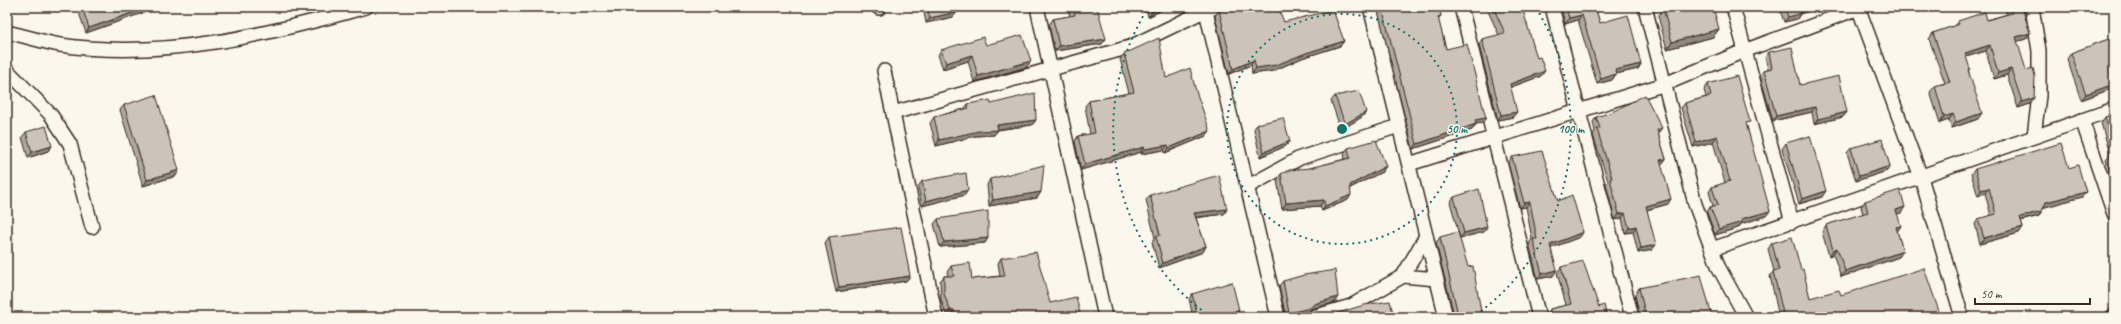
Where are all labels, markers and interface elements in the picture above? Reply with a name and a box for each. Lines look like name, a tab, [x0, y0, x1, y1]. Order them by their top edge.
text: 50 m	[1447, 121, 1468, 137]
text: 100 m	[1558, 121, 1585, 137]
centre of rings	[1335, 122, 1349, 136]
scale bar	[1975, 280, 2090, 306]
text: 50 m	[1981, 286, 2003, 302]

